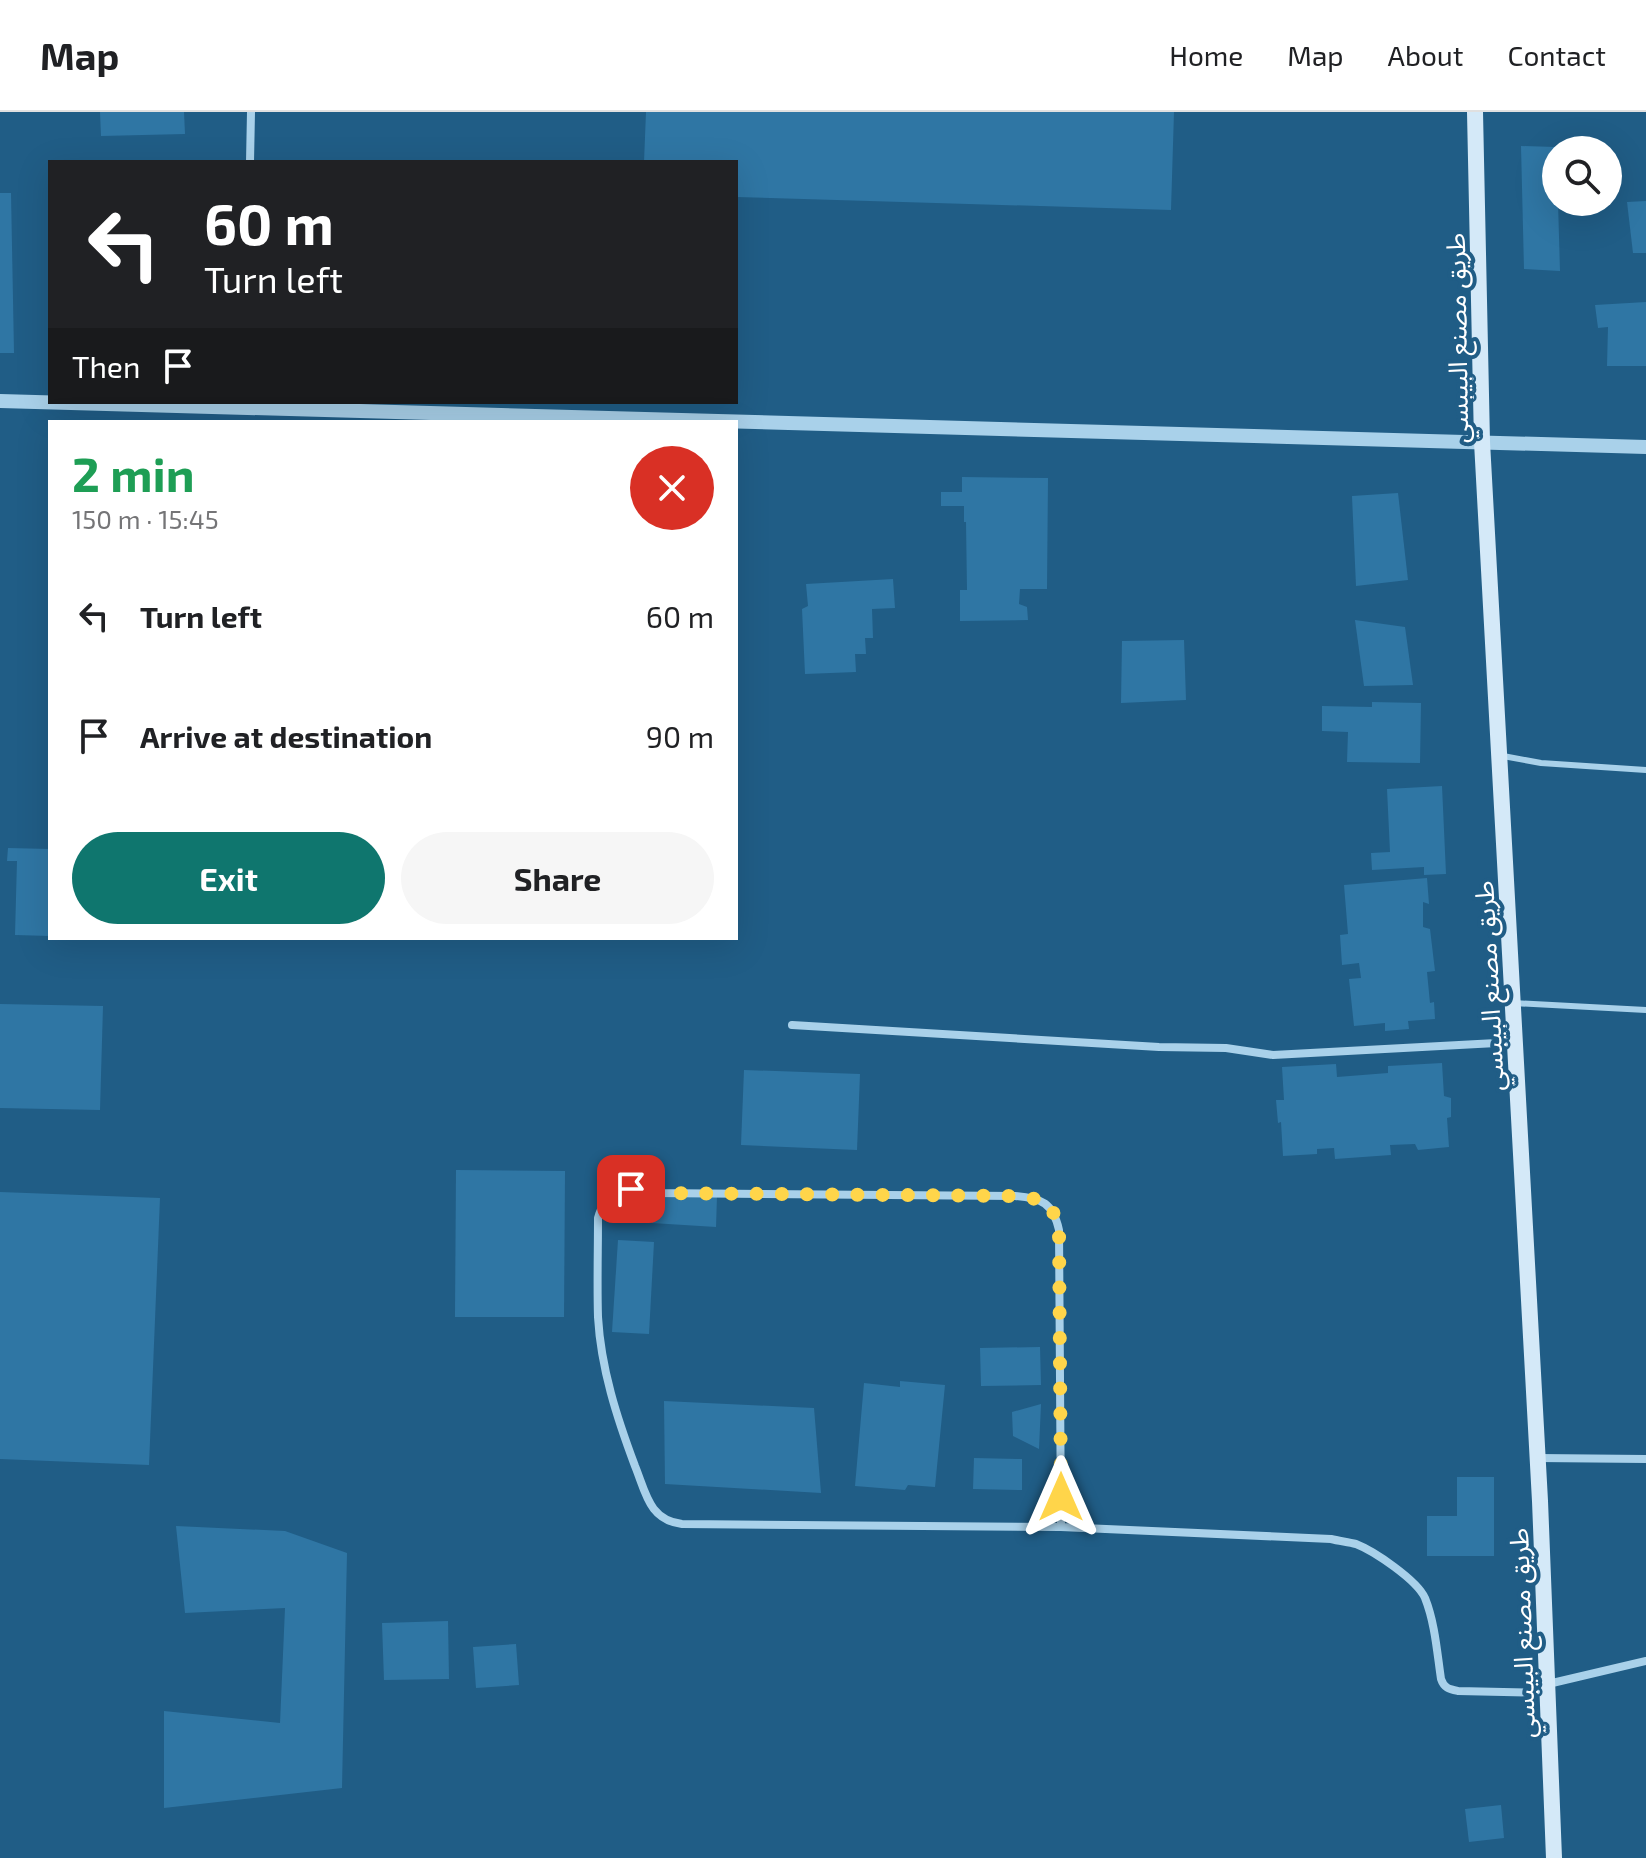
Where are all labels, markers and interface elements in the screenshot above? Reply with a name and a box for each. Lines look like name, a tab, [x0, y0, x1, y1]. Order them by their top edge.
text: Map	[40, 32, 119, 78]
text: Home	[1169, 38, 1243, 72]
text: Map	[1287, 38, 1344, 72]
text: About	[1388, 38, 1463, 72]
text: Contact	[1507, 38, 1606, 72]
map controls	[1542, 136, 1622, 216]
button: search	[1542, 136, 1622, 216]
text: 60 m	[204, 189, 334, 256]
icon: left	[72, 192, 176, 296]
street label: طريق مصنع البيبسي	[1439, 233, 1479, 443]
text: Turn left	[204, 257, 343, 300]
icon: arrive	[156, 344, 200, 388]
text: Then	[72, 348, 140, 384]
text: 2 min	[72, 444, 195, 502]
button: close	[630, 446, 714, 530]
text: 150 m · 15:45	[72, 503, 219, 534]
icon: left	[72, 594, 116, 638]
text: Turn left	[140, 598, 262, 634]
text: 60 m	[646, 598, 714, 634]
icon: arrive	[72, 714, 116, 758]
text: Arrive at destination	[140, 718, 432, 754]
text: 90 m	[646, 718, 714, 754]
button: Exit	[72, 832, 385, 924]
button: Share	[401, 832, 714, 924]
street label: طريق مصنع البيبسي	[1467, 880, 1515, 1092]
pin	[597, 1155, 665, 1223]
icon: arrive	[609, 1167, 653, 1211]
position arrow	[1019, 1455, 1103, 1539]
street label: طريق مصنع البيبسي	[1502, 1527, 1546, 1739]

